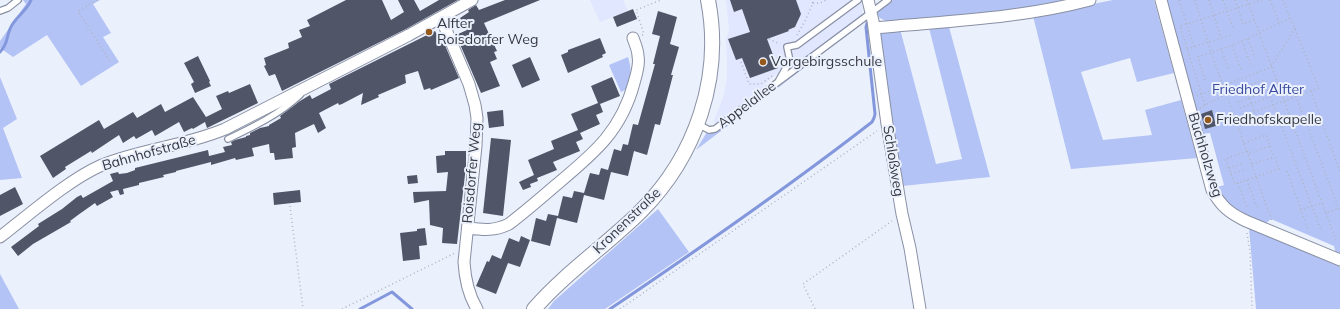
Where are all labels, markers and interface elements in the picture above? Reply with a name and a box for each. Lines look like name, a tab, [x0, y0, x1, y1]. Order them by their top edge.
place label: Alfter Roisdorfer Weg	[437, 16, 538, 48]
marker: Alfter Roisdorfer Weg	[424, 27, 434, 37]
place label: Vorgebirgsschule	[771, 54, 882, 70]
marker: Vorgebirgsschule	[758, 57, 768, 67]
street label: Appelallee	[715, 78, 779, 132]
park label: Friedhof Alfter	[1212, 82, 1304, 98]
street label: Buchholzweg	[1184, 111, 1226, 199]
place label: Friedhofskapelle	[1216, 112, 1322, 128]
marker: Friedhofskapelle	[1203, 115, 1213, 125]
street label: Roisdorfer Weg	[459, 122, 485, 224]
street label: Schloßweg	[879, 124, 907, 198]
street label: Bahnhofstraße	[100, 132, 198, 174]
street label: Kronenstraße	[590, 185, 664, 257]

